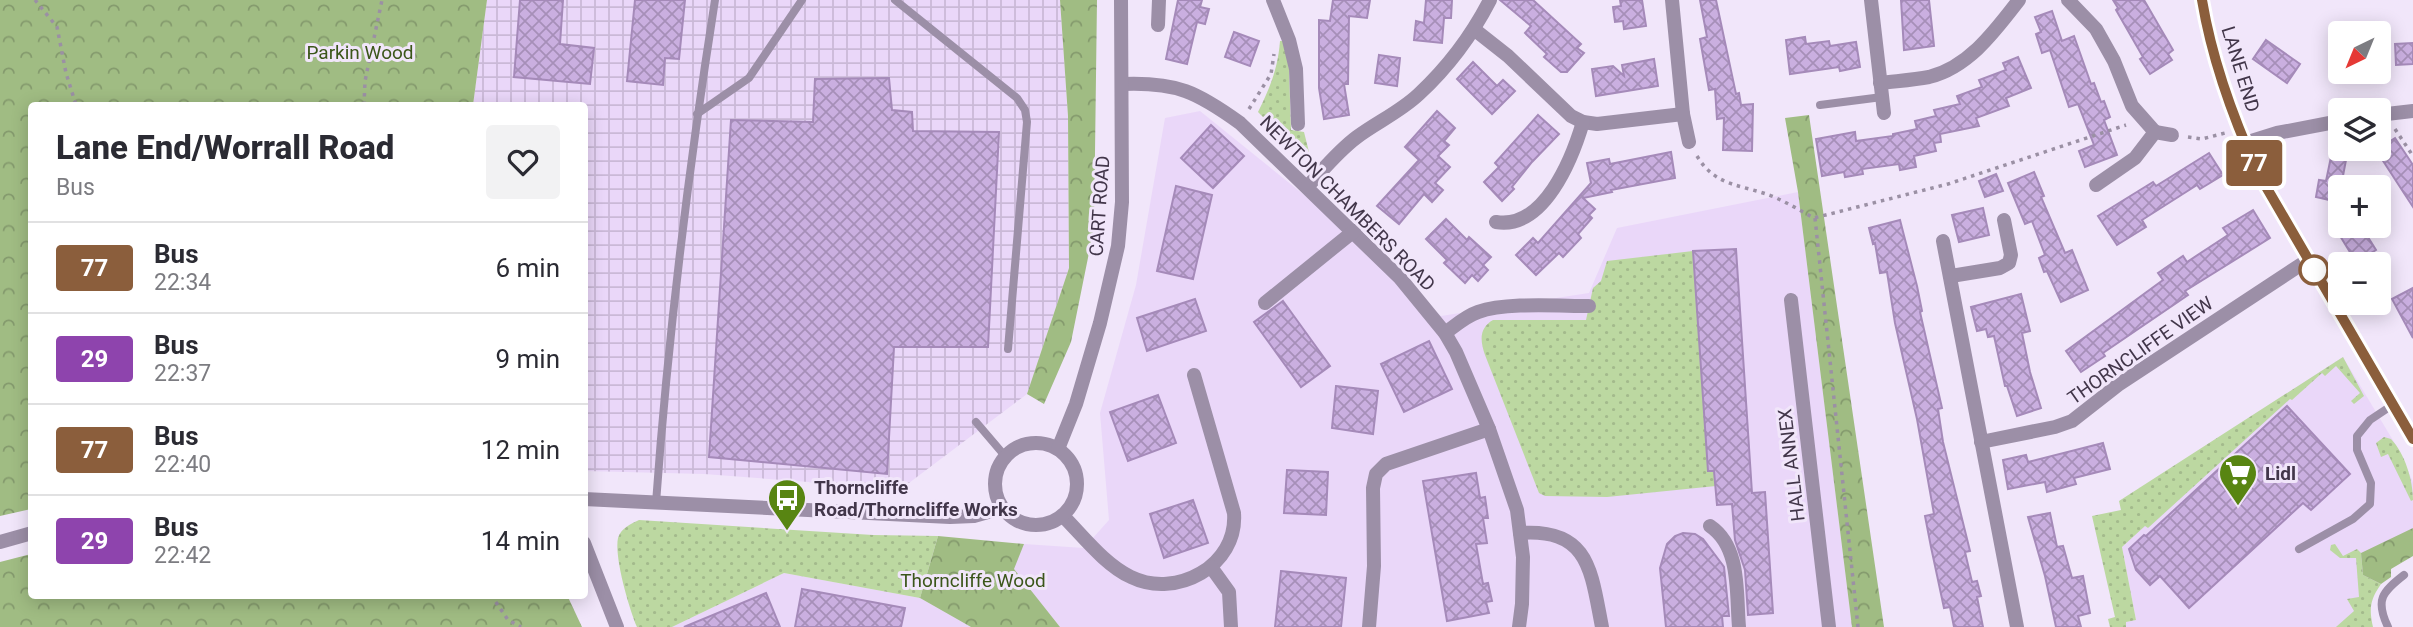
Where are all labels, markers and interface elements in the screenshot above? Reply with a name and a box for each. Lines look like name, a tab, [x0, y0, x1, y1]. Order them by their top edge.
north arrow	[2328, 21, 2390, 84]
map controls	[2328, 21, 2391, 315]
street label: LANE END	[2217, 23, 2264, 115]
park label: Parkin Wood	[306, 41, 414, 64]
button: layers	[2328, 98, 2391, 161]
street label: NEWTON CHAMBERS ROAD	[1255, 111, 1440, 296]
button: heart	[486, 125, 560, 199]
text: Lane End/Worrall Road	[56, 128, 394, 167]
line badge: 77	[2222, 140, 2286, 186]
text: 77	[2240, 149, 2268, 177]
street label: CART ROAD	[1085, 155, 1114, 257]
text: Bus	[56, 174, 95, 201]
button: +	[2328, 175, 2391, 238]
text: Bus	[154, 239, 199, 269]
button: −	[2328, 252, 2391, 315]
text: 6 min	[495, 253, 560, 283]
text: 77	[81, 254, 108, 282]
unlabelled marker	[2299, 255, 2329, 285]
text: 22:34	[154, 269, 211, 296]
street label: THORNCLIFFE VIEW	[2063, 291, 2218, 409]
text: Bus	[154, 330, 199, 360]
text: 9 min	[495, 344, 560, 374]
text: 29	[81, 345, 108, 373]
text: 22:37	[154, 360, 211, 387]
street label: HALL ANNEX	[1773, 407, 1810, 523]
text: Bus	[154, 421, 199, 451]
text: 12 min	[481, 435, 560, 465]
text: 77	[81, 436, 108, 464]
text: 22:40	[154, 451, 211, 478]
supermarket icon: Lidl	[2217, 452, 2259, 507]
place label: Lidl	[2265, 462, 2296, 485]
place label: Thorncliffe Road/Thorncliffe Works	[814, 476, 1018, 521]
bus stop icon: Thorncliffe Road/Thorncliffe Works	[766, 477, 808, 532]
text: Bus	[154, 512, 199, 542]
text: 14 min	[481, 526, 560, 556]
text: 29	[81, 527, 108, 555]
text: 22:42	[154, 542, 211, 569]
park label: Thorncliffe Wood	[900, 569, 1046, 592]

